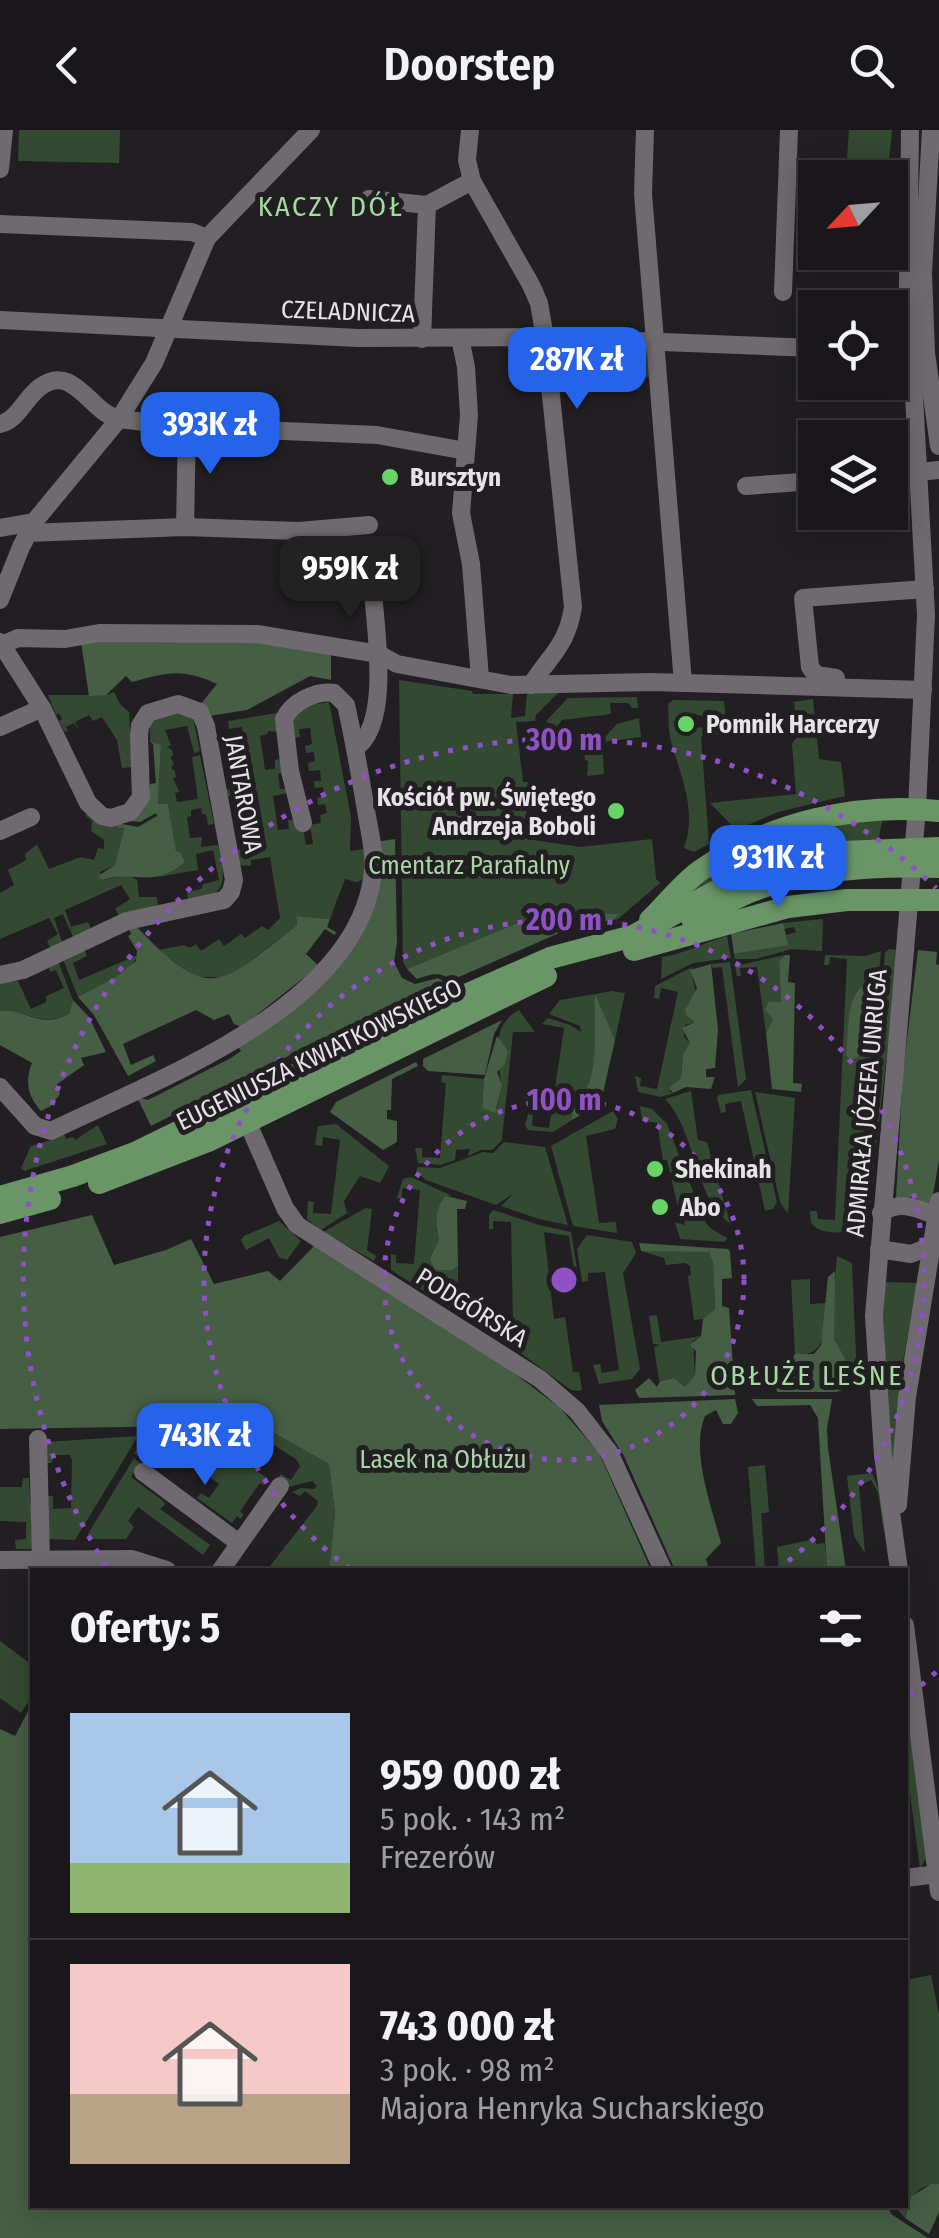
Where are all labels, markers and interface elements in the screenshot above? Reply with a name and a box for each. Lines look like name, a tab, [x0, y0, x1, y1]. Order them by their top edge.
icon: back	[40, 38, 95, 93]
text: Doorstep	[384, 38, 555, 92]
icon: search	[844, 38, 899, 93]
north arrow	[798, 160, 908, 270]
map controls	[798, 160, 908, 530]
district label: KACZY DÓŁ	[258, 190, 404, 223]
button: locate	[798, 290, 908, 400]
street label: CZELADNICZA	[280, 295, 415, 329]
pin: 287K zł	[485, 327, 669, 412]
text: 287K zł	[530, 340, 624, 378]
pin: 393K zł	[118, 392, 302, 477]
text: 393K zł	[163, 405, 257, 443]
button: layers	[798, 420, 908, 530]
place label: Bursztyn	[410, 463, 501, 493]
marker: Bursztyn	[379, 466, 401, 488]
pin: 959K zł	[258, 536, 442, 621]
text: 959K zł	[301, 549, 399, 587]
place label: Pomnik Harcerzy	[706, 710, 880, 740]
marker: Pomnik Harcerzy	[675, 713, 697, 735]
text: 300 m	[525, 722, 602, 758]
street label: JANTAROWA	[218, 733, 268, 856]
place label: Kościół pw. Świętego Andrzeja Boboli	[377, 781, 596, 842]
marker: Kościół pw. Świętego Andrzeja Boboli	[605, 800, 627, 822]
pin: 931K zł	[686, 825, 870, 910]
text: 931K zł	[732, 838, 824, 876]
park label: Cmentarz Parafialny	[368, 851, 570, 881]
text: 200 m	[525, 902, 602, 938]
street label: ADMIRAŁA JÓZEFA UNRUGA	[839, 968, 894, 1238]
street label: EUGENIUSZA KWIATKOWSKIEGO	[172, 973, 467, 1137]
text: 100 m	[527, 1082, 601, 1118]
place label: Shekinah	[675, 1155, 772, 1185]
marker: Shekinah	[644, 1158, 666, 1180]
place label: Abo	[679, 1193, 721, 1223]
marker: Abo	[649, 1196, 671, 1218]
street label: PODGÓRSKA	[410, 1261, 533, 1354]
centre of rings	[546, 1262, 582, 1298]
district label: OBŁUŻE LEŚNE	[710, 1359, 904, 1392]
pin: 743K zł	[113, 1403, 297, 1488]
text: 743K zł	[159, 1416, 251, 1454]
park label: Lasek na Obłużu	[360, 1445, 526, 1475]
icon: filters	[813, 1601, 868, 1656]
text: Oferty: 5	[70, 1603, 221, 1653]
text: 959 000 zł	[380, 1750, 561, 1800]
icon: home	[150, 1753, 270, 1873]
text: 5 pok. · 143 m²	[380, 1800, 565, 1838]
text: Frezerów	[380, 1838, 495, 1876]
text: 743 000 zł	[380, 2001, 555, 2051]
icon: home	[150, 2004, 270, 2124]
text: 3 pok. · 98 m²	[380, 2051, 555, 2089]
text: Majora Henryka Sucharskiego	[380, 2089, 765, 2127]

